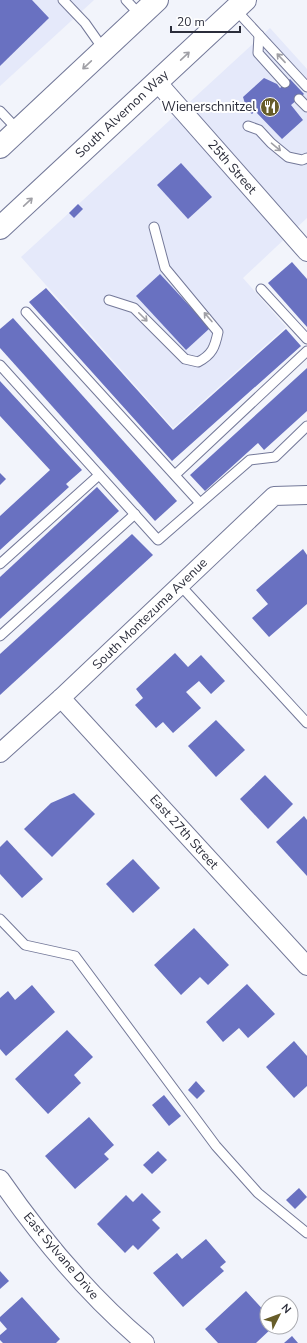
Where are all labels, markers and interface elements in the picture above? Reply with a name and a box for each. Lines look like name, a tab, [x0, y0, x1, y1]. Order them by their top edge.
scale bar	[171, 8, 240, 34]
text: 20 m	[177, 14, 205, 30]
one-way arrow	[180, 51, 190, 61]
one-way arrow	[276, 53, 285, 63]
one-way arrow	[82, 60, 92, 70]
street label: South Alvernon Way	[71, 66, 173, 162]
restaurant icon: Wienerschnitzel	[259, 96, 281, 118]
place label: Wienerschnitzel	[162, 98, 256, 116]
street label: 25th Street	[203, 136, 261, 198]
one-way arrow	[270, 142, 281, 151]
one-way arrow	[23, 198, 33, 207]
one-way arrow	[138, 312, 148, 322]
one-way arrow	[204, 313, 213, 323]
street label: South Montezuma Avenue	[88, 554, 212, 674]
street label: East 27th Street	[146, 791, 223, 874]
street label: East Sylvane Drive	[19, 1209, 103, 1303]
north arrow	[259, 1295, 299, 1335]
text: N	[278, 1301, 294, 1317]

